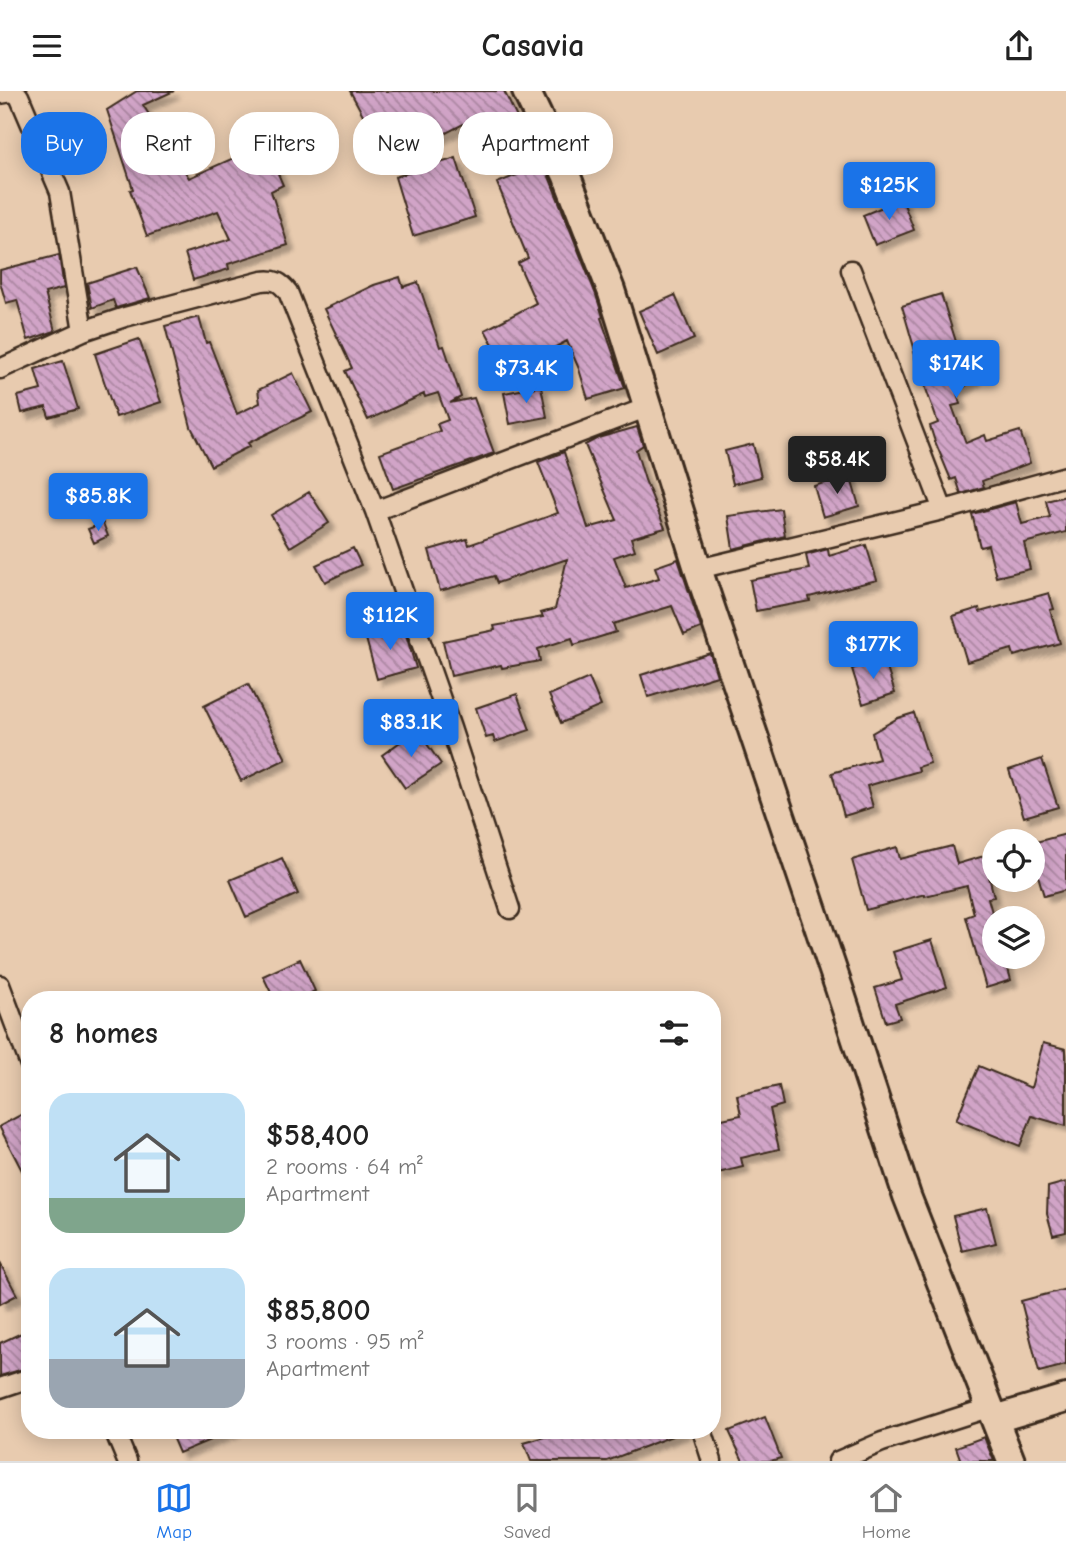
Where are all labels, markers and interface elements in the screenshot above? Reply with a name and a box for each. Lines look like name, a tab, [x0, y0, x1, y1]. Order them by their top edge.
icon: menu	[28, 27, 66, 65]
text: Casavia	[482, 27, 584, 64]
icon: share	[1000, 27, 1038, 65]
chip: Buy	[21, 112, 107, 175]
chip: Rent	[121, 112, 215, 175]
chip: Filters	[229, 112, 339, 175]
chip: New	[353, 112, 444, 175]
chip: Apartment	[458, 112, 613, 175]
pin: $125K	[840, 163, 938, 222]
text: $125K	[859, 171, 919, 198]
pin: $174K	[907, 341, 1005, 400]
pin: $73.4K	[469, 345, 583, 405]
text: $174K	[928, 349, 984, 376]
text: $73.4K	[494, 354, 558, 381]
pin: $58.4K	[780, 437, 894, 496]
text: $58.4K	[804, 445, 870, 472]
pin: $85.8K	[41, 473, 155, 533]
text: $85.8K	[65, 482, 131, 509]
pin: $112K	[341, 593, 439, 652]
text: $112K	[362, 601, 418, 628]
pin: $177K	[824, 621, 922, 681]
text: $177K	[845, 630, 901, 657]
pin: $83.1K	[354, 699, 468, 759]
text: $83.1K	[379, 708, 443, 735]
map controls	[982, 829, 1045, 969]
button: locate	[982, 829, 1045, 892]
button: layers	[982, 906, 1045, 969]
icon: filters	[655, 1014, 693, 1052]
text: 8 homes	[49, 1016, 158, 1051]
text: $58,400	[266, 1118, 369, 1153]
icon: home	[105, 1121, 189, 1205]
text: 2 rooms · 64 m²	[266, 1153, 423, 1180]
text: Apartment	[266, 1180, 369, 1207]
text: $85,800	[266, 1293, 371, 1328]
icon: home	[105, 1296, 189, 1380]
text: 3 rooms · 95 m²	[266, 1328, 424, 1355]
text: Apartment	[266, 1355, 369, 1382]
tab: Map	[155, 1479, 193, 1543]
tab: Saved	[504, 1479, 551, 1543]
tab: Home	[862, 1479, 911, 1543]

